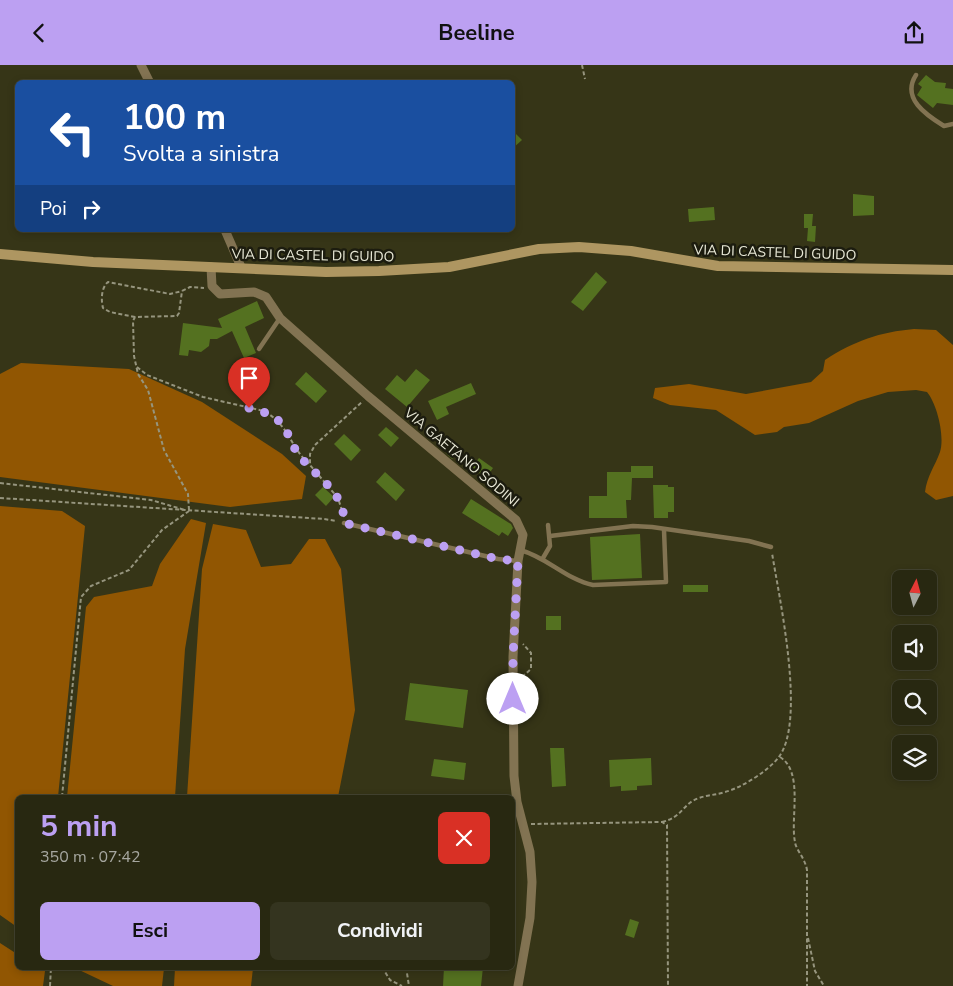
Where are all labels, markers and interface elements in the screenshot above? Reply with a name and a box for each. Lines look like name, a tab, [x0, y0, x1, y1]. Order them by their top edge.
text: Beeline	[438, 18, 515, 48]
icon: back	[25, 19, 53, 47]
icon: share	[900, 19, 928, 47]
text: 100 m	[123, 94, 226, 141]
icon: left	[40, 100, 105, 165]
text: Svolta a sinistra	[123, 139, 279, 169]
icon: right	[77, 195, 105, 223]
text: Poi	[40, 196, 67, 222]
street label: VIA DI CASTEL DI GUIDO	[692, 240, 857, 265]
street label: VIA DI CASTEL DI GUIDO	[230, 245, 395, 266]
pin	[228, 357, 270, 408]
icon: arrive	[235, 364, 263, 392]
street label: VIA GAETANO SODINI	[399, 403, 523, 511]
north arrow	[892, 570, 938, 615]
map controls	[892, 570, 937, 780]
button: sound	[892, 625, 937, 670]
position arrow	[486, 672, 538, 724]
button: search	[892, 680, 937, 725]
button: layers	[892, 735, 937, 780]
text: 5 min	[40, 806, 118, 847]
button: close	[438, 812, 490, 864]
text: 350 m · 07:42	[40, 846, 141, 868]
button: Esci	[40, 902, 260, 960]
button: Condividi	[270, 902, 490, 960]

